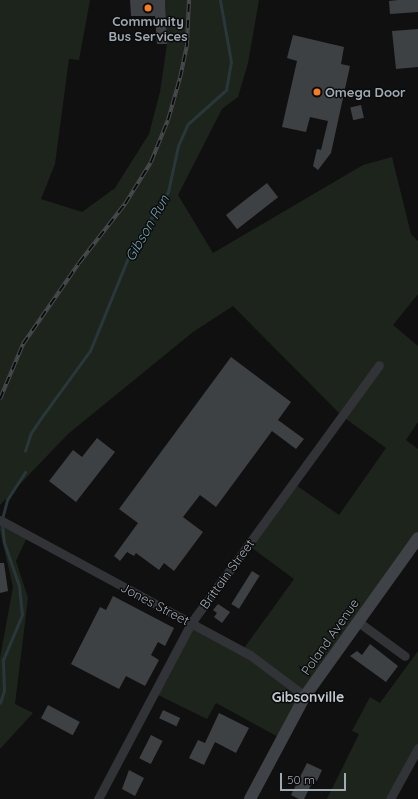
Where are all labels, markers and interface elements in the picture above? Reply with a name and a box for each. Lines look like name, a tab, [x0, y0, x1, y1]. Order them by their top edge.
marker: Community Bus Services	[143, 3, 153, 13]
place label: Community Bus Services	[109, 14, 187, 45]
place label: Omega Door	[325, 84, 406, 100]
marker: Omega Door	[312, 87, 322, 97]
water label: Gibson Run	[121, 192, 173, 264]
street label: Brittain Street	[196, 536, 258, 612]
street label: Jones Street	[118, 579, 192, 629]
street label: Poland Avenue	[298, 596, 362, 678]
district label: Gibsonville	[272, 689, 344, 705]
scale bar	[282, 765, 348, 791]
text: 50 m	[287, 772, 315, 787]

